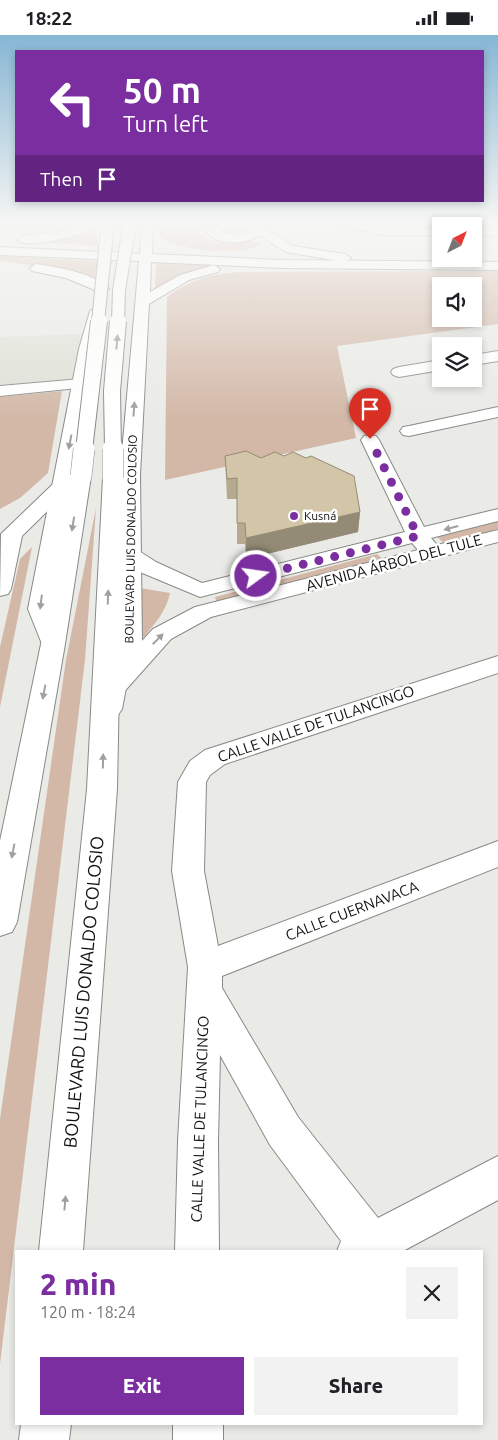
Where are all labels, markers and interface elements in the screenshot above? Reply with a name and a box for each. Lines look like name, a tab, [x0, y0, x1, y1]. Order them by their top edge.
text: 18:22	[25, 7, 73, 29]
icon: left	[40, 70, 105, 135]
text: 50 m	[123, 70, 201, 110]
text: Turn left	[123, 111, 208, 136]
icon: arrive	[93, 165, 121, 193]
text: Then	[40, 168, 83, 190]
north arrow	[432, 217, 482, 267]
map controls	[432, 217, 482, 387]
button: sound	[432, 277, 482, 327]
one-way arrow	[113, 333, 121, 349]
button: layers	[432, 337, 482, 387]
pin	[349, 388, 391, 439]
icon: arrive	[356, 395, 384, 423]
one-way arrow	[131, 401, 139, 417]
one-way arrow	[66, 434, 74, 450]
street label: BOULEVARD LUIS DONALDO COLOSIO	[122, 434, 139, 644]
place label: Kusná	[304, 509, 336, 522]
marker: Kusná	[288, 510, 300, 522]
one-way arrow	[68, 517, 76, 533]
one-way arrow	[443, 524, 458, 532]
street label: AVENIDA ÁRBOL DEL TULE	[304, 531, 484, 594]
position arrow	[229, 549, 281, 601]
one-way arrow	[105, 589, 113, 605]
one-way arrow	[37, 594, 45, 610]
one-way arrow	[152, 633, 164, 645]
street label: CALLE VALLE DE TULANCINGO	[215, 682, 416, 765]
one-way arrow	[40, 684, 48, 699]
one-way arrow	[99, 753, 107, 769]
street label: BOULEVARD LUIS DONALDO COLOSIO	[59, 835, 107, 1149]
one-way arrow	[9, 843, 17, 859]
street label: CALLE CUERNAVACA	[283, 877, 421, 944]
street label: CALLE VALLE DE TULANCINGO	[187, 1015, 212, 1223]
one-way arrow	[62, 1194, 70, 1210]
text: 2 min	[40, 1267, 116, 1301]
button: close	[406, 1267, 458, 1319]
text: 120 m · 18:24	[40, 1303, 136, 1321]
button: Exit	[40, 1357, 244, 1415]
button: Share	[254, 1357, 458, 1415]

